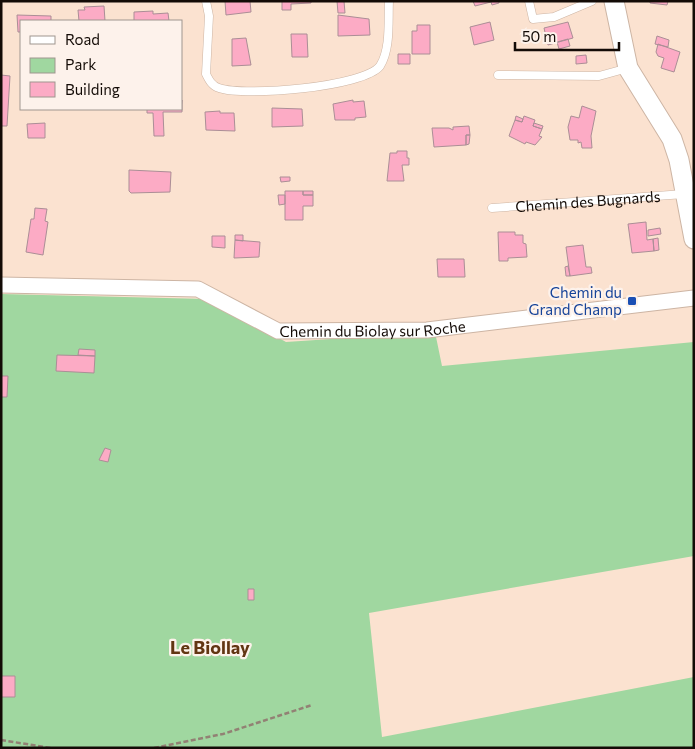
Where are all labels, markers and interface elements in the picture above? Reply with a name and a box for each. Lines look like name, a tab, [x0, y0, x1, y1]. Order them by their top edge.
legend	[20, 20, 182, 110]
scale bar	[515, 20, 619, 52]
text: 50 m	[522, 27, 556, 45]
text: Road	[65, 30, 100, 48]
text: Park	[65, 55, 96, 73]
text: Building	[65, 80, 120, 98]
street label: Chemin des Bugnards	[515, 187, 661, 215]
place label: Chemin du Grand Champ	[529, 283, 622, 318]
marker: Chemin du Grand Champ	[626, 295, 638, 307]
street label: Chemin du Biolay sur Roche	[279, 316, 467, 340]
district label: Le Biollay	[170, 636, 250, 658]

